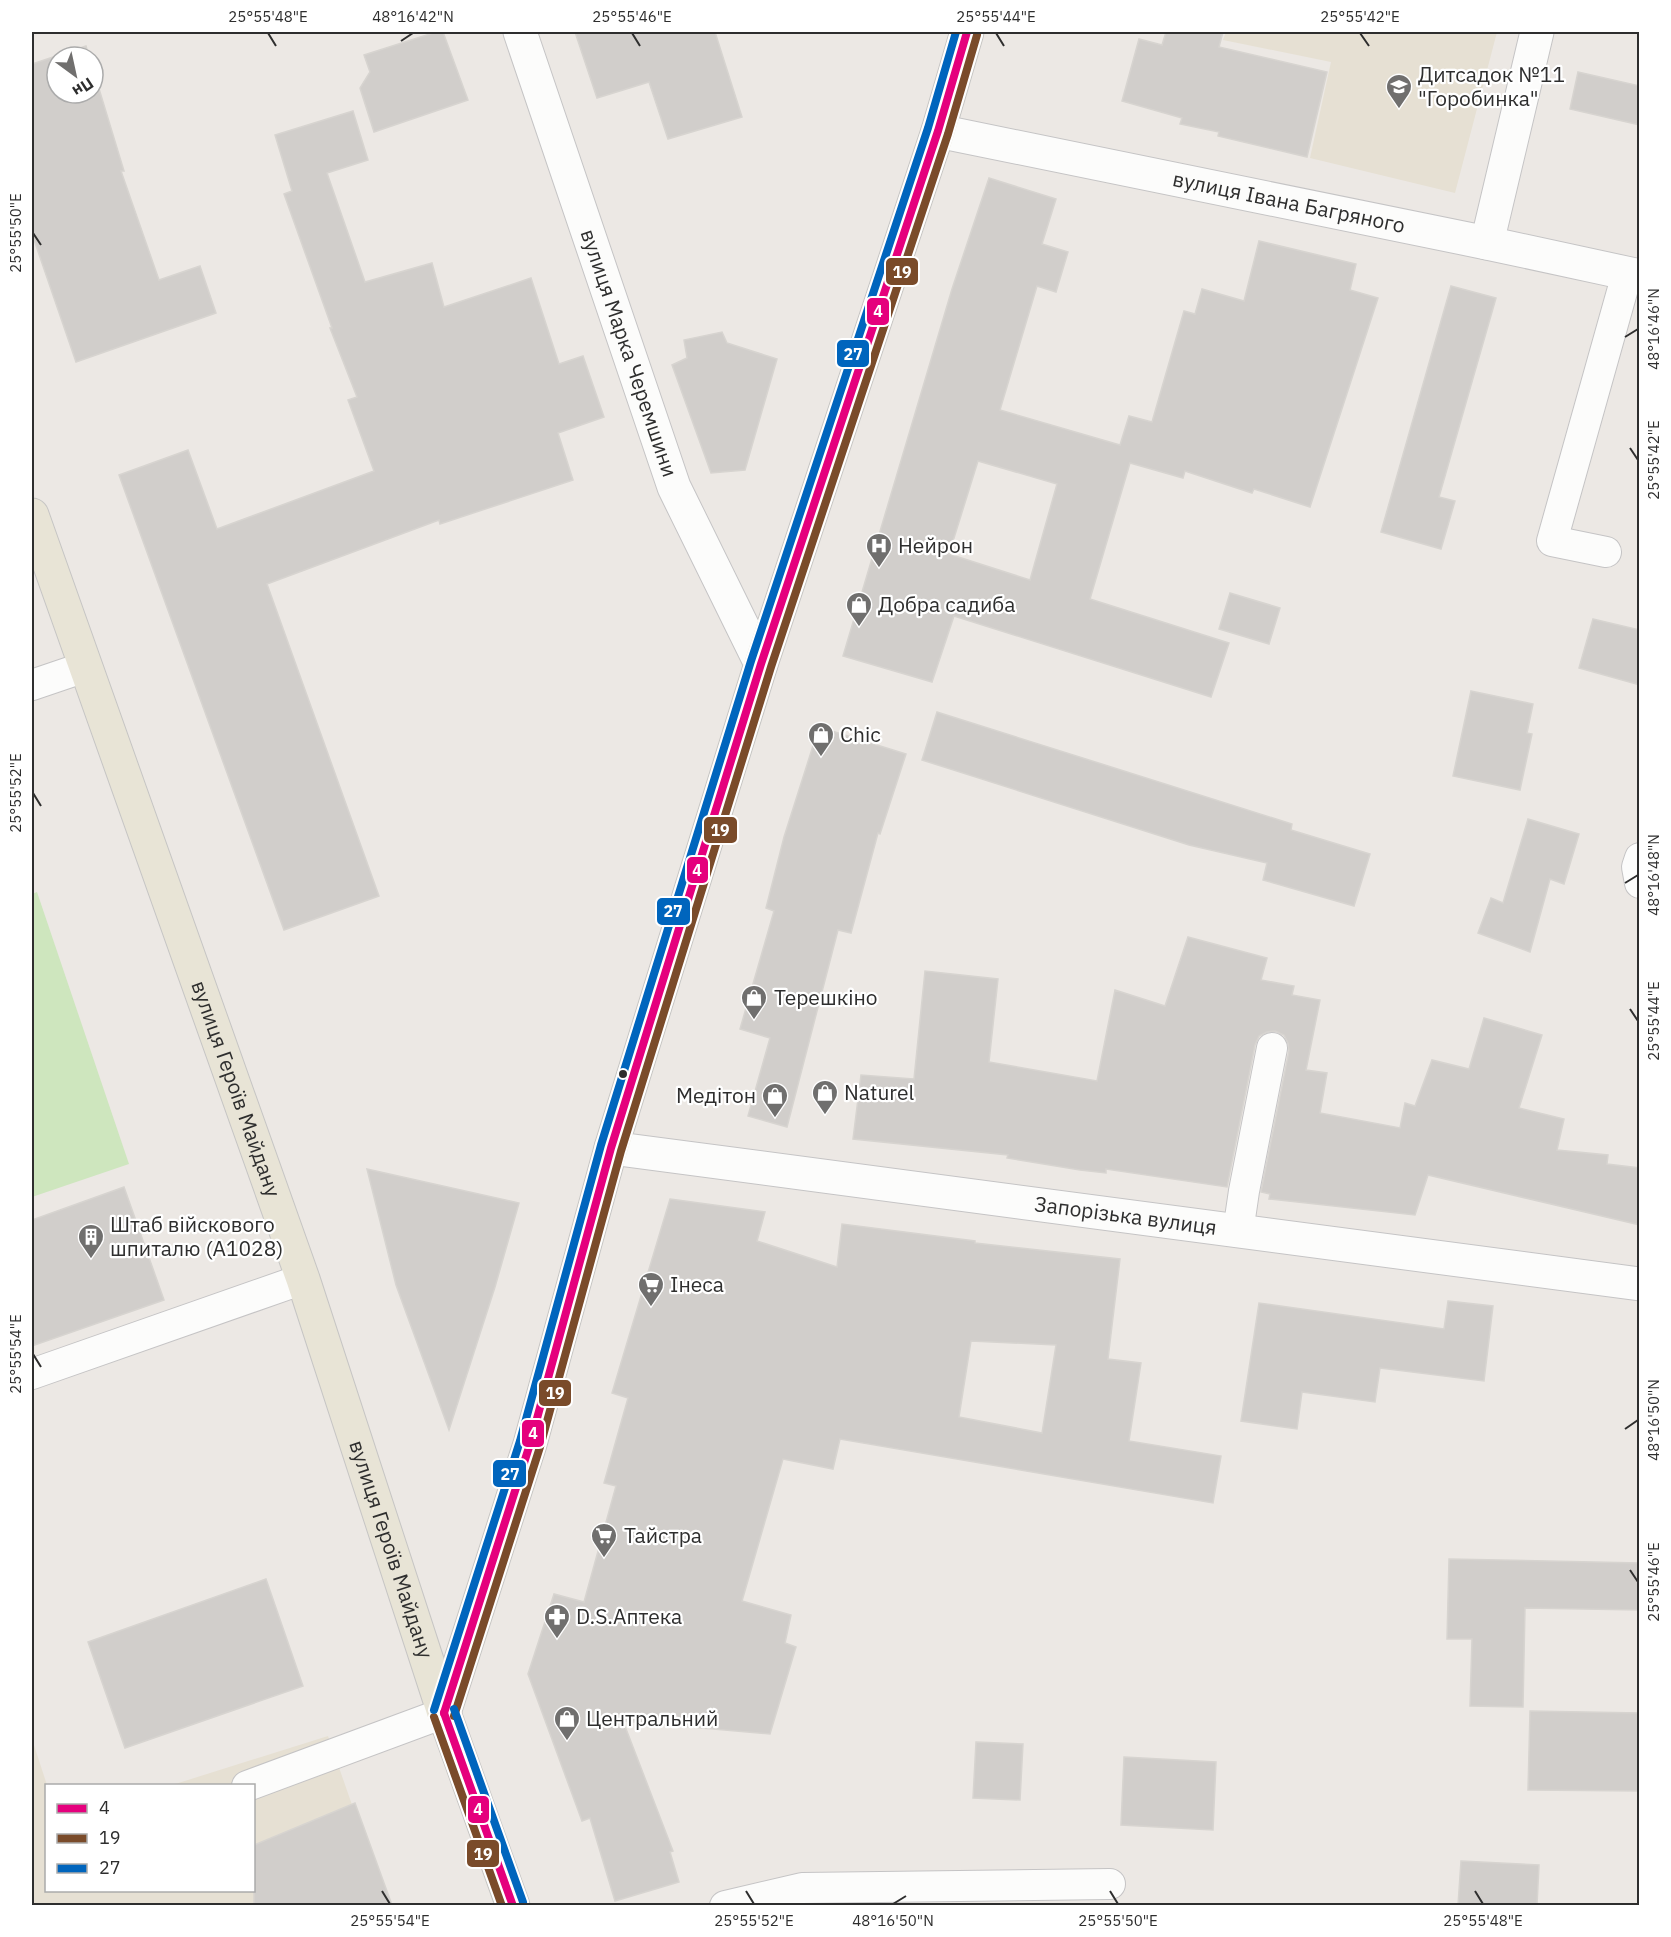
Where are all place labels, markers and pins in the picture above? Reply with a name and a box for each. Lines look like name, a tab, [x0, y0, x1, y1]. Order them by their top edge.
place label: Дитсадок №11 "Горобинка"	[1418, 60, 1565, 112]
school or university icon: Дитсадок №11 "Горобинка"	[1384, 72, 1414, 110]
hospital icon: Нейрон	[864, 531, 894, 569]
place label: Нейрон	[898, 531, 973, 559]
shop icon: Добра садиба	[844, 590, 874, 628]
place label: Добра садиба	[878, 590, 1015, 618]
shop icon: Chic	[806, 720, 836, 758]
place label: Chic	[840, 720, 881, 748]
shop icon: Терешкіно	[739, 983, 769, 1021]
place label: Терешкіно	[774, 983, 878, 1011]
unlabelled marker	[617, 1068, 629, 1080]
shop icon: Naturel	[810, 1078, 840, 1116]
place label: Naturel	[844, 1078, 914, 1106]
place label: Медітон	[676, 1081, 756, 1109]
shop icon: Медітон	[760, 1081, 790, 1119]
place label: Штаб війскового шпиталю (А1028)	[110, 1210, 283, 1262]
building icon: Штаб війскового шпиталю (А1028)	[76, 1222, 106, 1260]
supermarket icon: Інеса	[636, 1270, 666, 1308]
place label: Інеса	[670, 1270, 724, 1298]
supermarket icon: Тайстра	[589, 1521, 619, 1559]
place label: Тайстра	[624, 1521, 702, 1549]
pharmacy icon: D.S.Аптека	[542, 1602, 572, 1640]
place label: D.S.Аптека	[576, 1602, 682, 1630]
shop icon: Центральний	[552, 1704, 582, 1742]
place label: Центральний	[586, 1704, 718, 1732]

